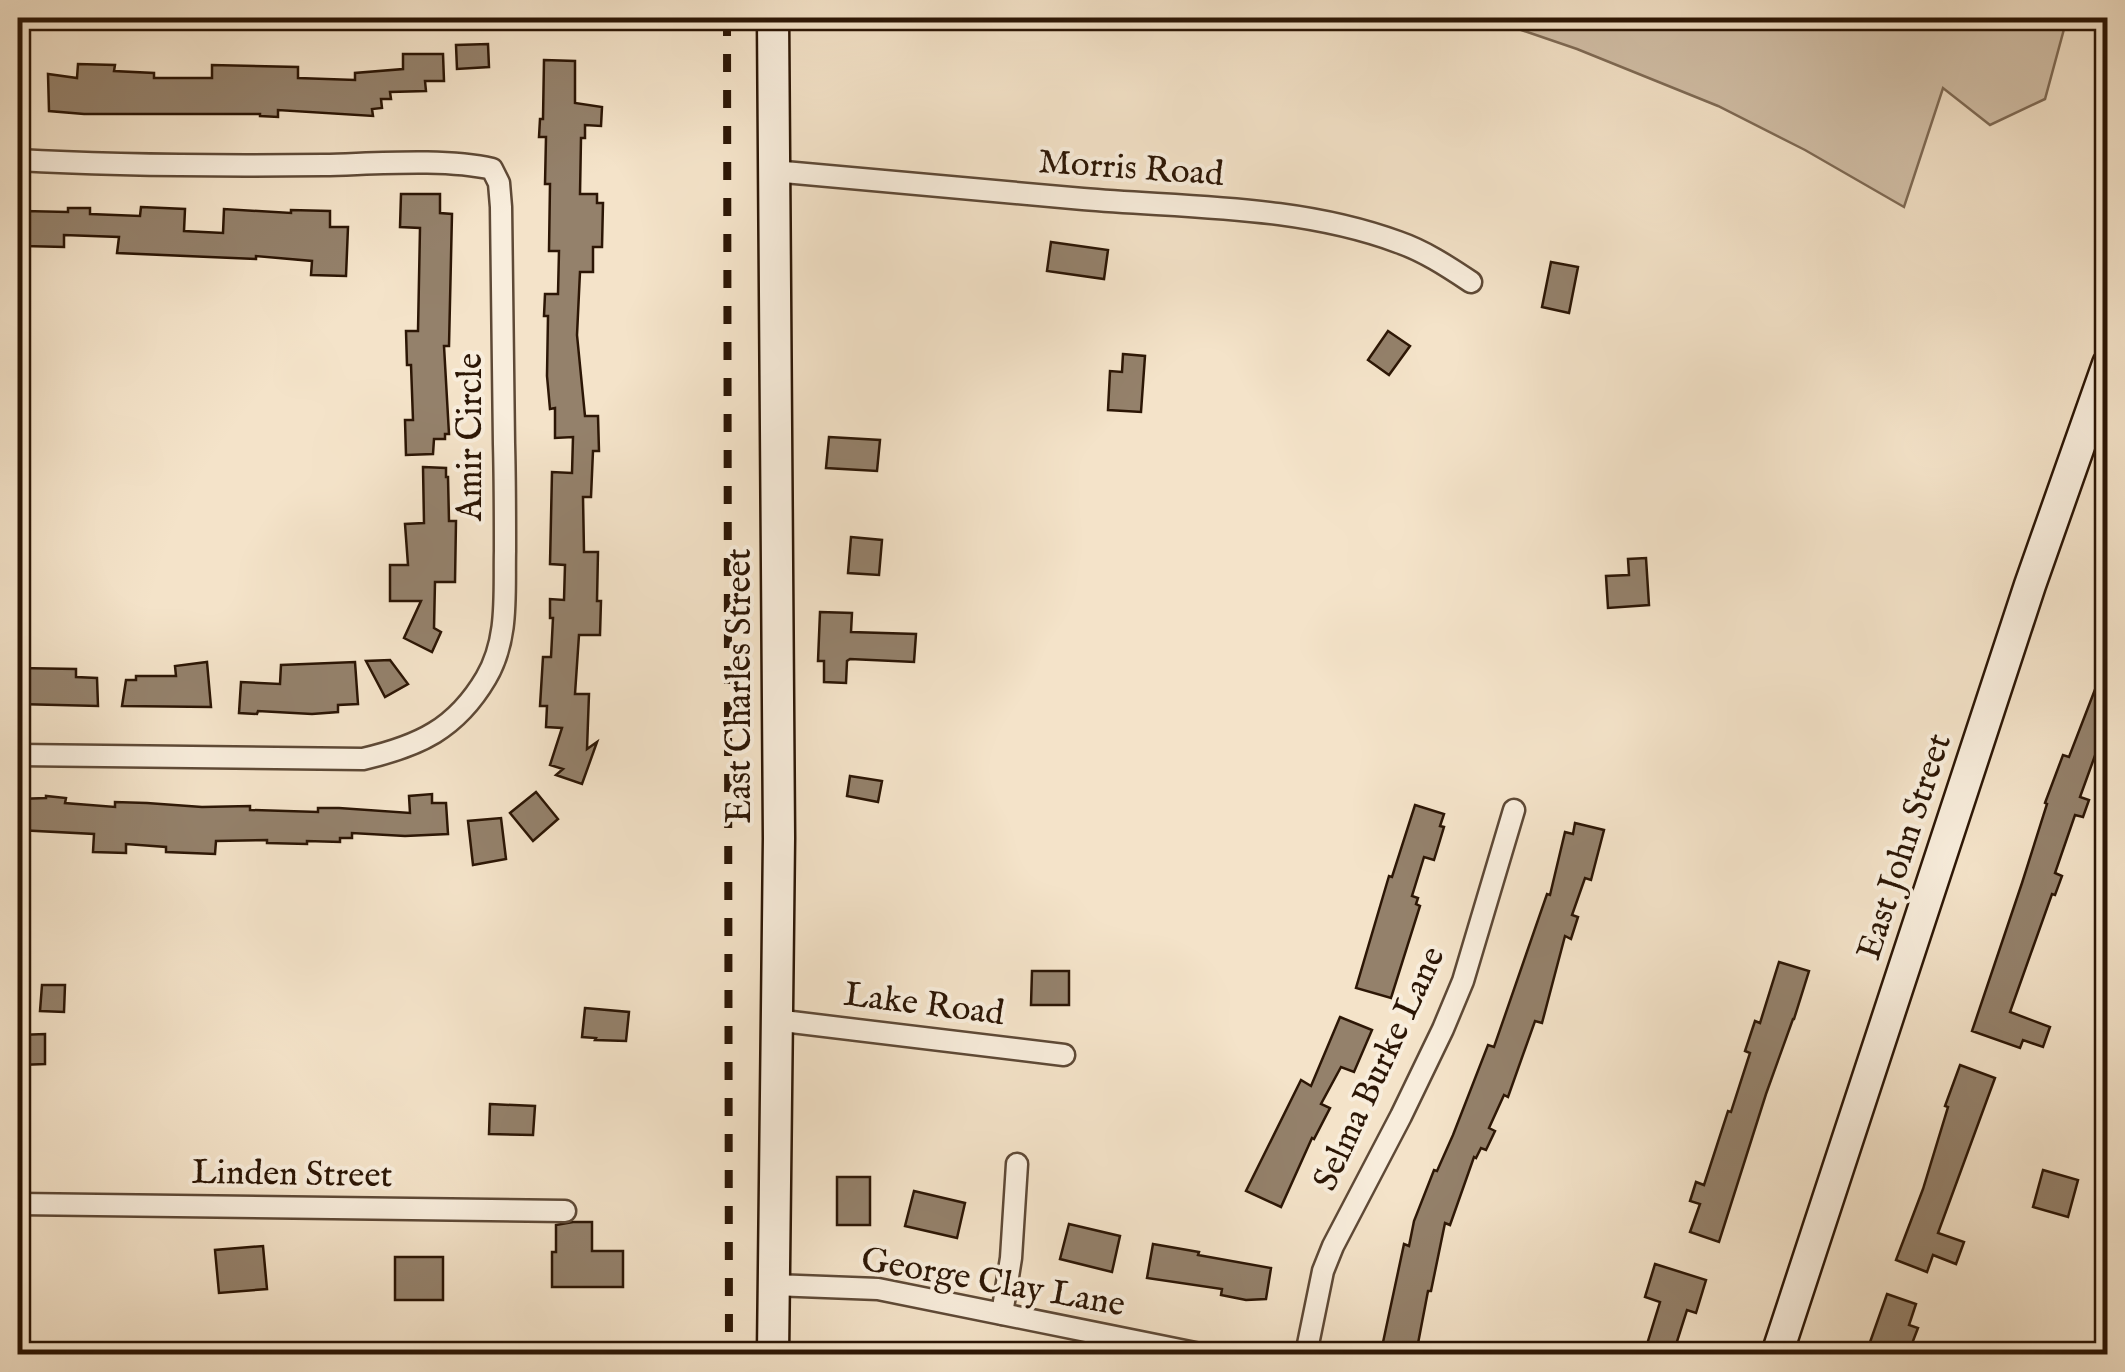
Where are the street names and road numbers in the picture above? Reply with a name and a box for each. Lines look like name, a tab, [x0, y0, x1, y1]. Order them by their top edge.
street label: Morris Road	[1037, 140, 1225, 198]
street label: Amir Circle	[449, 353, 494, 522]
street label: East Charles Street	[718, 548, 763, 824]
street label: East John Street	[1847, 728, 1963, 966]
street label: Selma Burke Lane	[1304, 940, 1456, 1198]
street label: Lake Road	[841, 973, 1007, 1037]
street label: Linden Street	[191, 1151, 393, 1199]
street label: George Clay Lane	[858, 1238, 1128, 1328]

